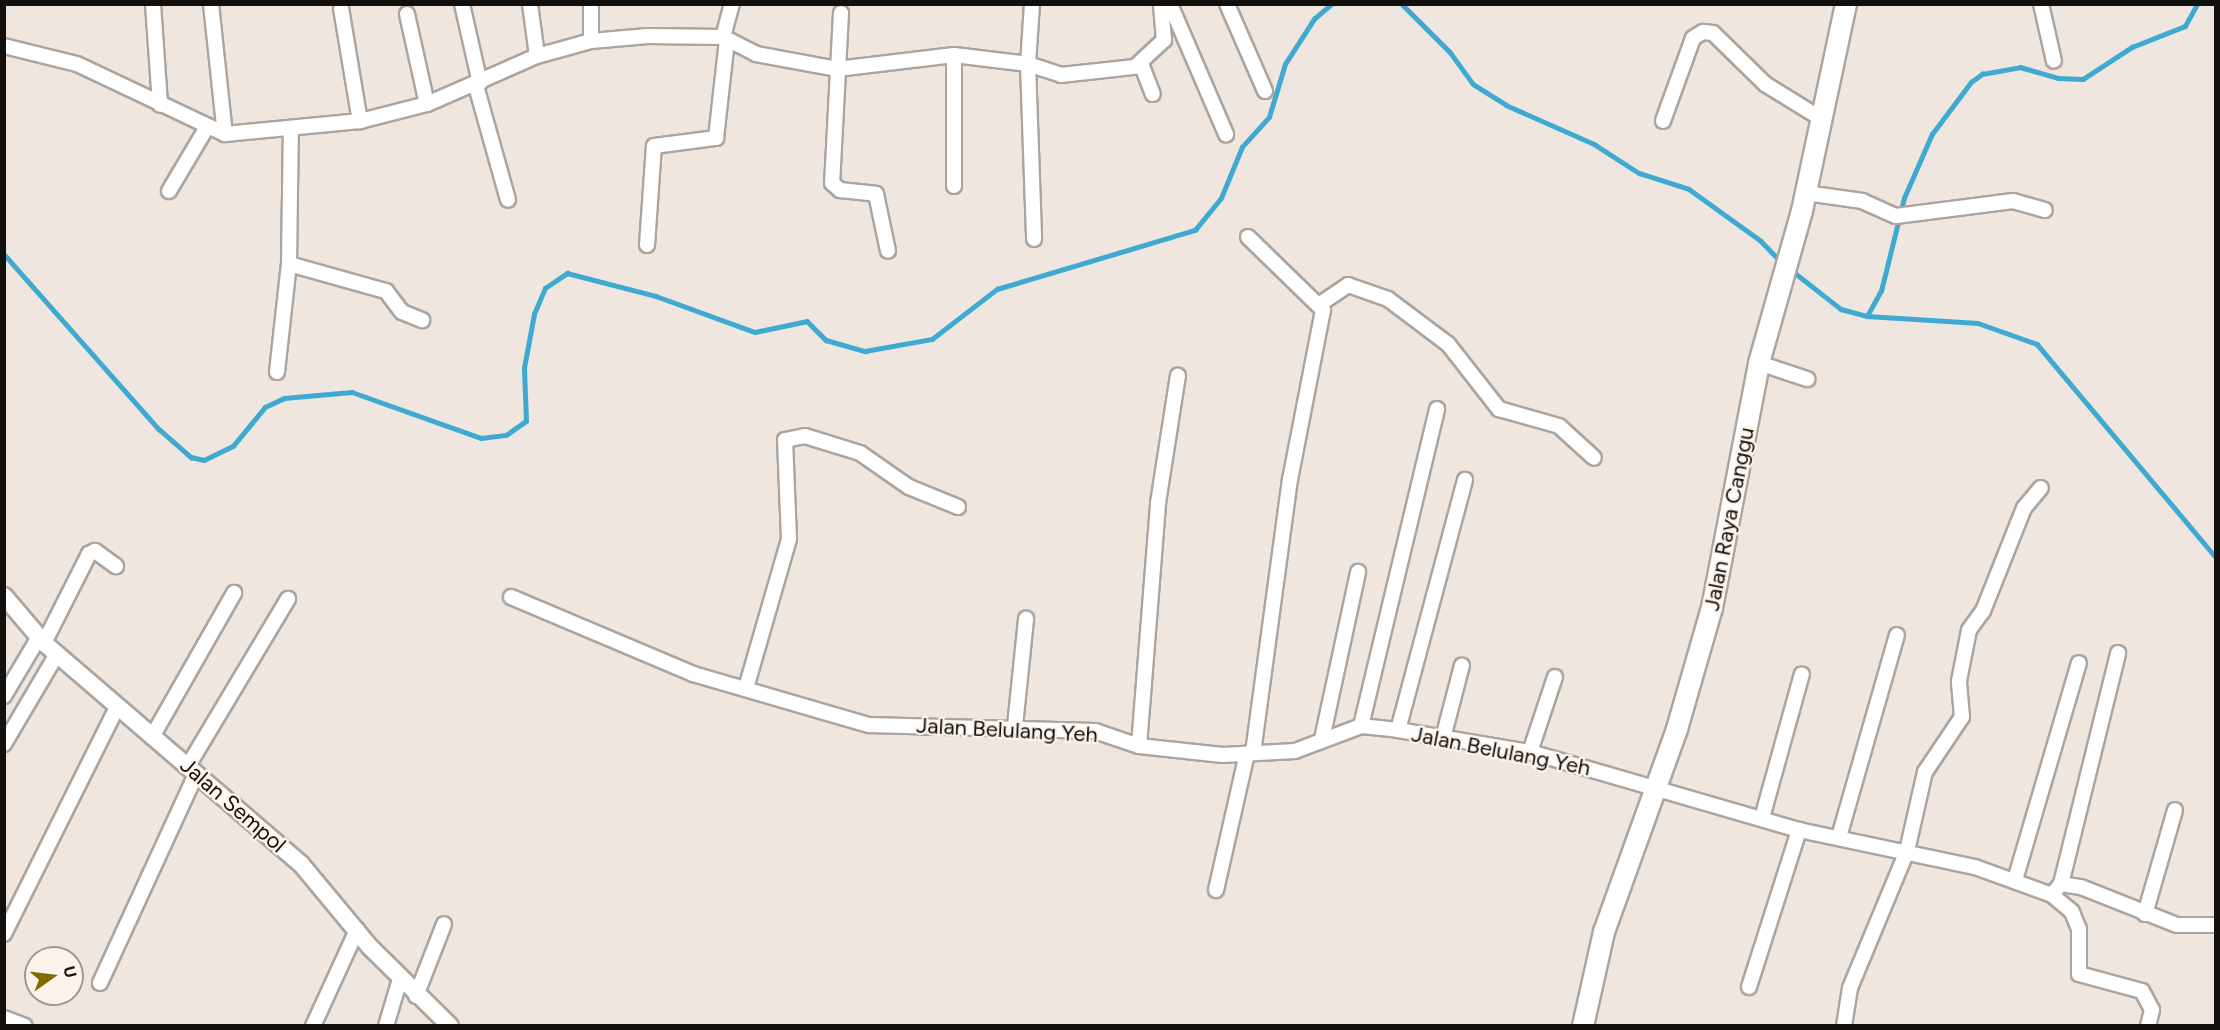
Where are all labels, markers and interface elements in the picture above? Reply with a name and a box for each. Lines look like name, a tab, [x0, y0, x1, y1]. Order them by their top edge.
street label: Jalan Raya Canggu	[1698, 425, 1760, 613]
street label: Jalan Belulang Yeh	[916, 712, 1098, 748]
street label: Jalan Belulang Yeh	[1409, 721, 1593, 781]
street label: Jalan Sempol	[175, 752, 291, 858]
north arrow	[24, 946, 84, 1006]
text: U	[59, 964, 81, 980]

